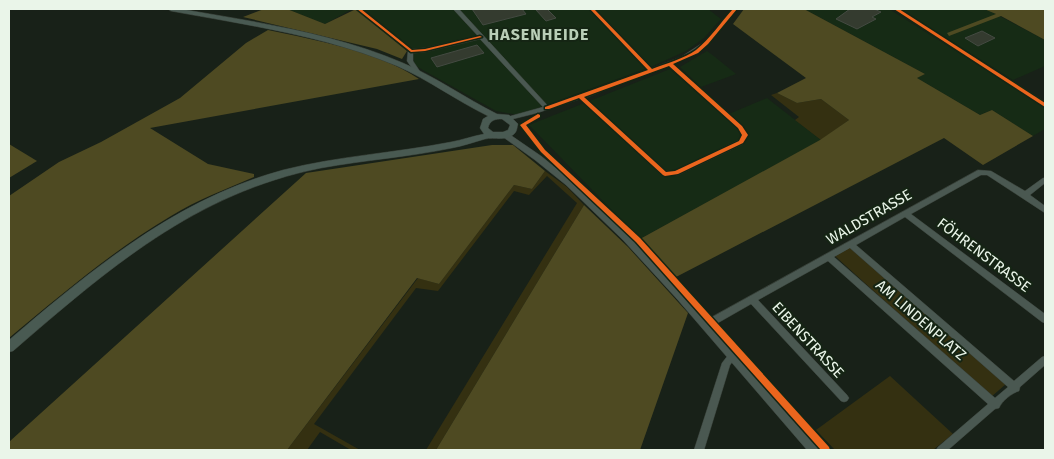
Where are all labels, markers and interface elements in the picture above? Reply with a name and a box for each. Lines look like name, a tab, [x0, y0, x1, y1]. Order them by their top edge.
district label: HASENHEIDE	[489, 25, 589, 44]
street label: WALDSTRASSE	[823, 185, 915, 249]
street label: FÖHRENSTRASSE	[934, 214, 1034, 296]
street label: AM LINDENPLATZ	[872, 276, 970, 364]
street label: EIBENSTRASSE	[768, 298, 848, 382]

